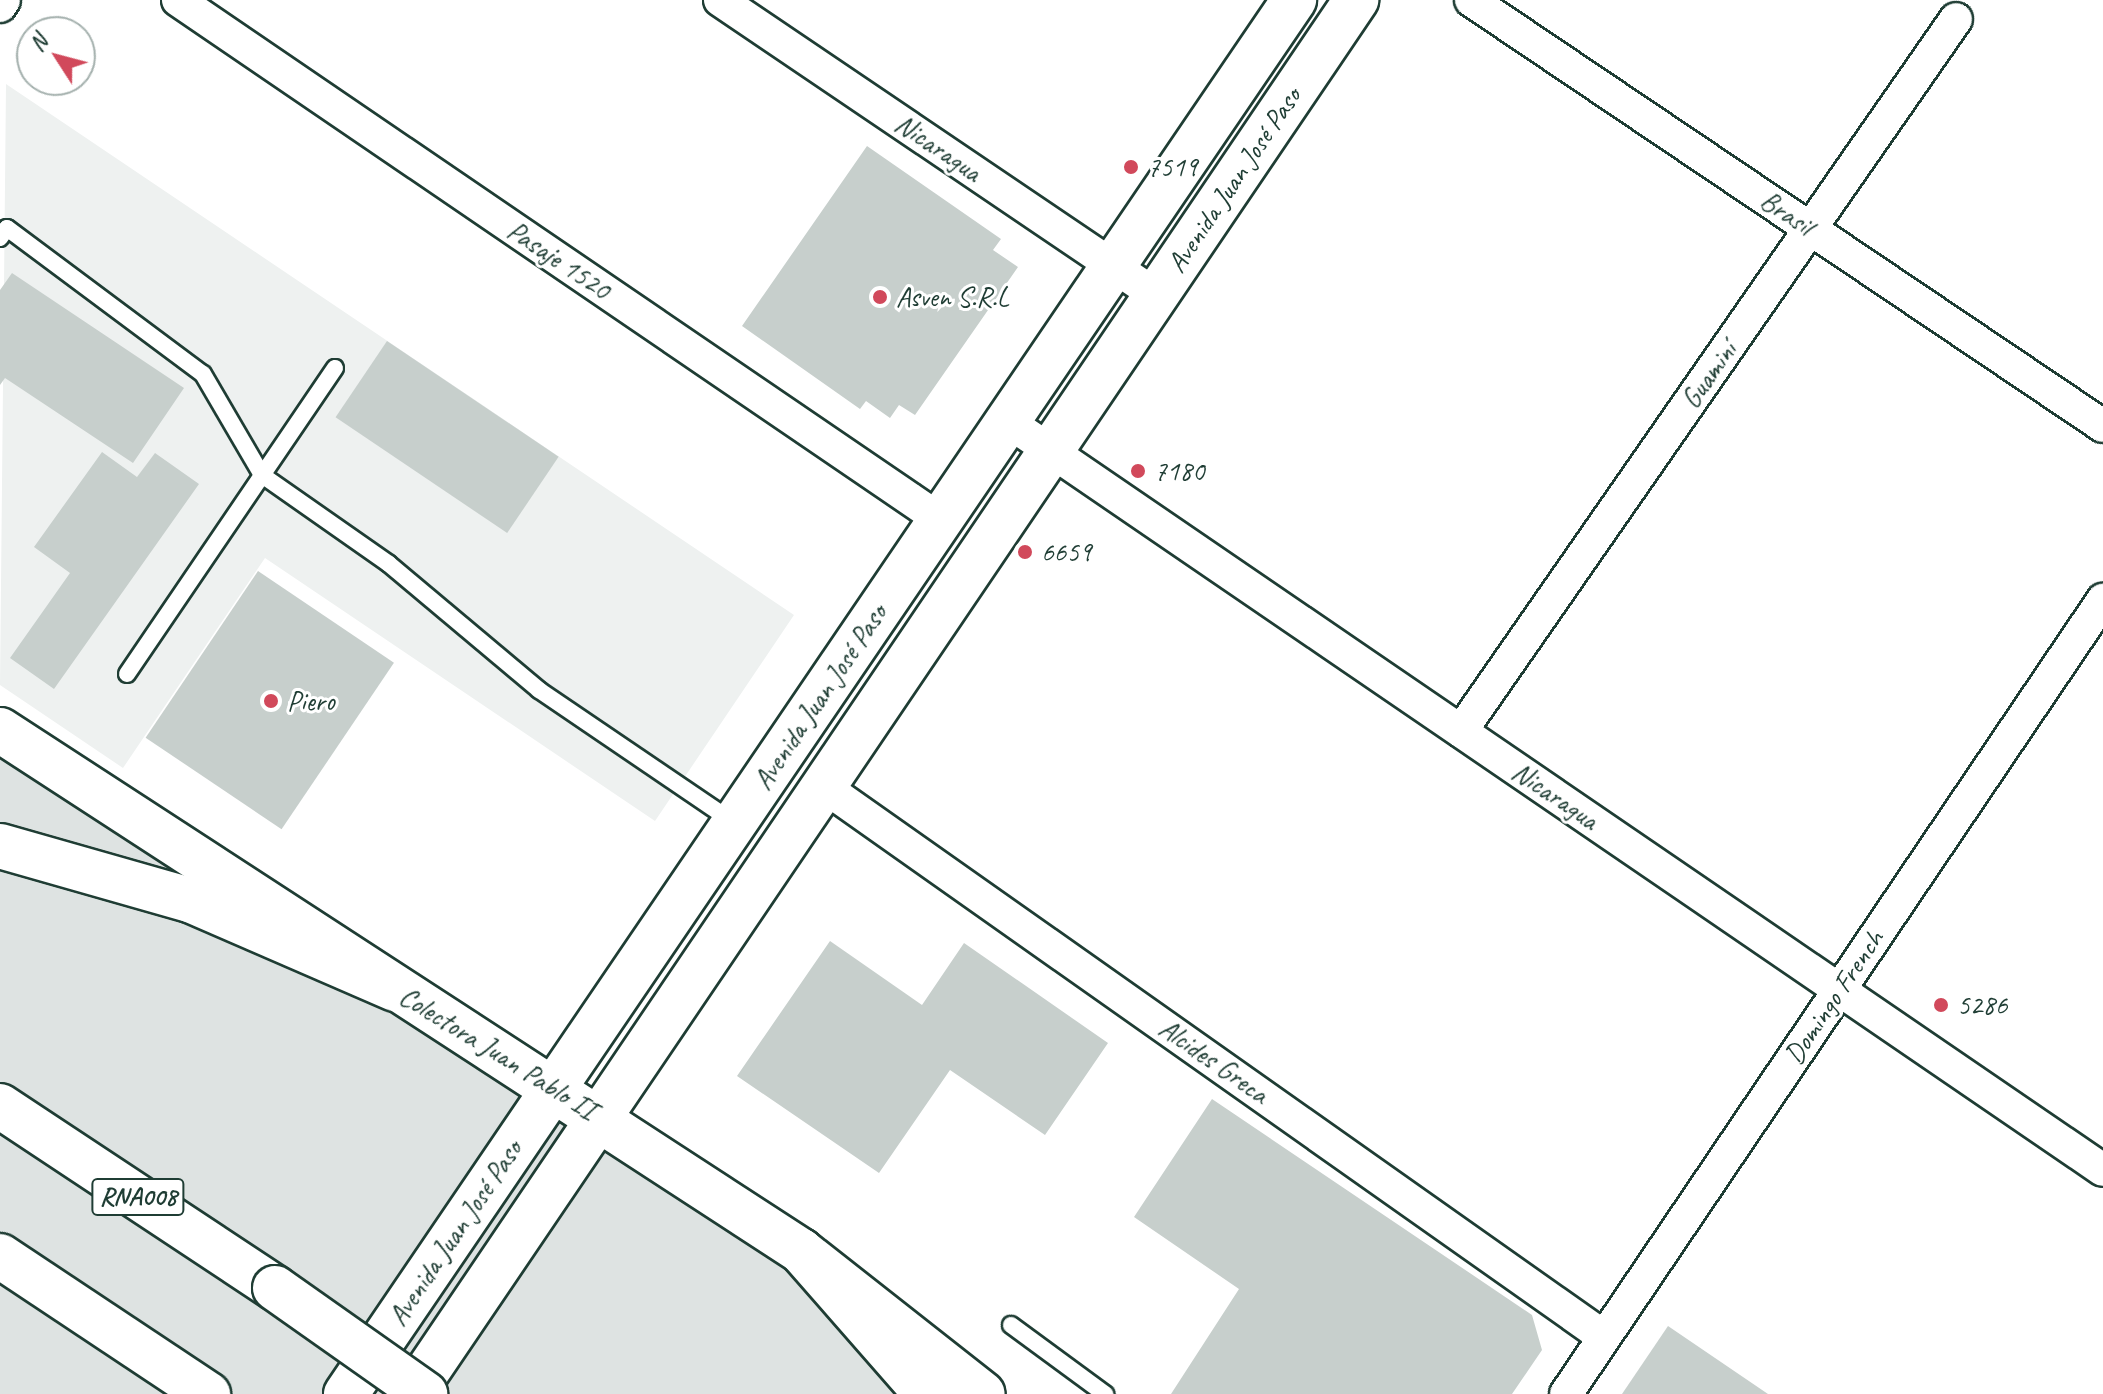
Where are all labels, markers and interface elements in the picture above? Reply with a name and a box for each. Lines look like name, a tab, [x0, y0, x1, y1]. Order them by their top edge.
north arrow	[16, 16, 96, 96]
text: N	[23, 29, 54, 57]
street label: Avenida Juan José Paso	[1160, 81, 1308, 279]
street label: Nicaragua	[888, 107, 988, 189]
place label: 7519	[1147, 150, 1197, 184]
marker: 7519	[1122, 158, 1140, 176]
street label: Brasil	[1754, 183, 1820, 243]
street label: Pasaje 1520	[501, 213, 617, 307]
place label: Asven S.R.L	[896, 280, 1009, 314]
marker: Asven S.R.L	[871, 288, 889, 306]
street label: Guaminí	[1674, 335, 1744, 415]
place label: 7180	[1154, 454, 1204, 488]
marker: 7180	[1129, 462, 1147, 480]
place label: 6659	[1041, 535, 1091, 569]
marker: 6659	[1016, 543, 1034, 561]
street label: Avenida Juan José Paso	[746, 598, 894, 796]
place label: Piero	[287, 684, 335, 718]
marker: Piero	[262, 692, 280, 710]
street label: Nicaragua	[1505, 755, 1605, 837]
street label: Domingo French	[1777, 924, 1891, 1070]
street label: Colectora Juan Pablo II	[394, 979, 602, 1127]
place label: 5286	[1957, 988, 2007, 1022]
marker: 5286	[1932, 996, 1950, 1014]
street label: Alcides Greca	[1154, 1012, 1274, 1110]
street label: Avenida Juan José Paso	[381, 1134, 529, 1332]
road number: RNA008	[90, 1175, 186, 1219]

